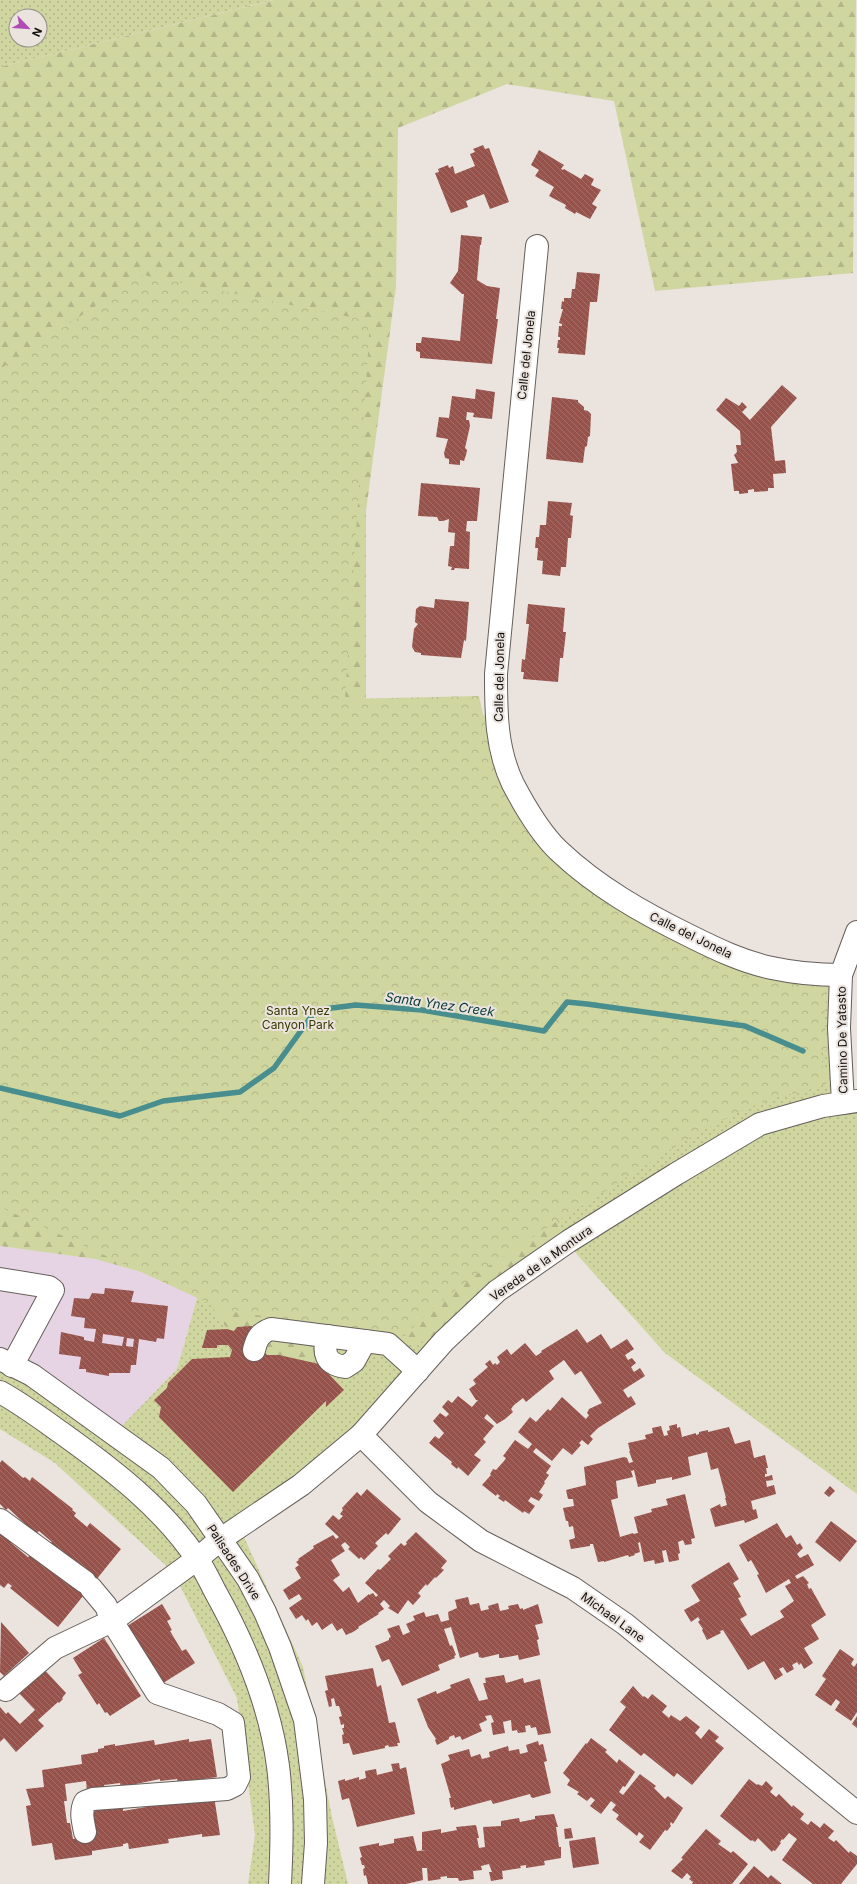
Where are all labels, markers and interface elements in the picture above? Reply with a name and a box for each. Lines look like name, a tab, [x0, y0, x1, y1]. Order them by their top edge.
north arrow	[8, 8, 48, 48]
text: N	[29, 25, 45, 39]
street label: Calle del Jonela	[514, 309, 538, 401]
street label: Calle del Jonela	[491, 632, 507, 722]
street label: Calle del Jonela	[647, 909, 735, 961]
street label: Camino De Yatasto	[834, 986, 850, 1094]
water label: Santa Ynez Creek	[384, 988, 497, 1020]
park label: Santa Ynez Canyon Park	[262, 1003, 335, 1032]
street label: Vereda de la Montura	[487, 1222, 595, 1304]
street label: Palisades Drive	[204, 1521, 264, 1603]
street label: Michael Lane	[578, 1589, 648, 1645]

